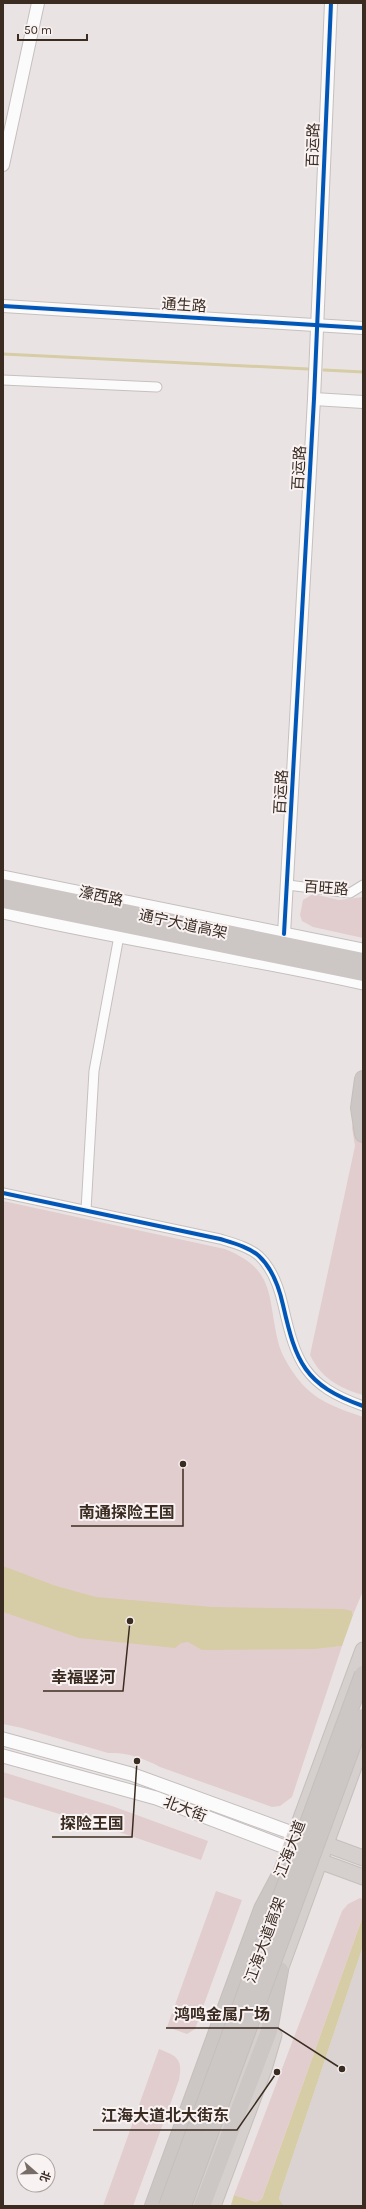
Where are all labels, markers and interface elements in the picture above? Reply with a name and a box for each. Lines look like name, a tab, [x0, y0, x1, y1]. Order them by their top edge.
scale bar	[18, 16, 87, 42]
text: 50 m	[24, 23, 52, 37]
street label: 百运路	[303, 122, 323, 168]
street label: 通生路	[161, 294, 207, 316]
street label: 百运路	[289, 445, 309, 491]
street label: 百运路	[271, 769, 291, 815]
street label: 百旺路	[303, 877, 349, 899]
street label: 濠西路	[77, 883, 125, 909]
street label: 通宁大道高架	[137, 906, 229, 942]
callout: 南通探险王国	[71, 1498, 183, 1526]
text: 南通探险王国	[79, 1503, 175, 1522]
callout: 幸福竖河	[43, 1663, 123, 1691]
text: 幸福竖河	[51, 1668, 115, 1687]
street label: 北大街	[161, 1793, 209, 1825]
callout: 探险王国	[52, 1809, 132, 1837]
text: 探险王国	[60, 1814, 124, 1833]
street label: 江海大道	[271, 1818, 309, 1880]
street label: 江海大道高架	[241, 1895, 289, 1985]
callout: 鸿鸣金属广场	[166, 2000, 278, 2028]
text: 鸿鸣金属广场	[174, 2005, 270, 2024]
callout: 江海大道北大街东	[93, 2102, 237, 2130]
text: 江海大道北大街东	[101, 2106, 229, 2125]
north arrow	[16, 2153, 56, 2193]
text: 北	[37, 2169, 53, 2184]

